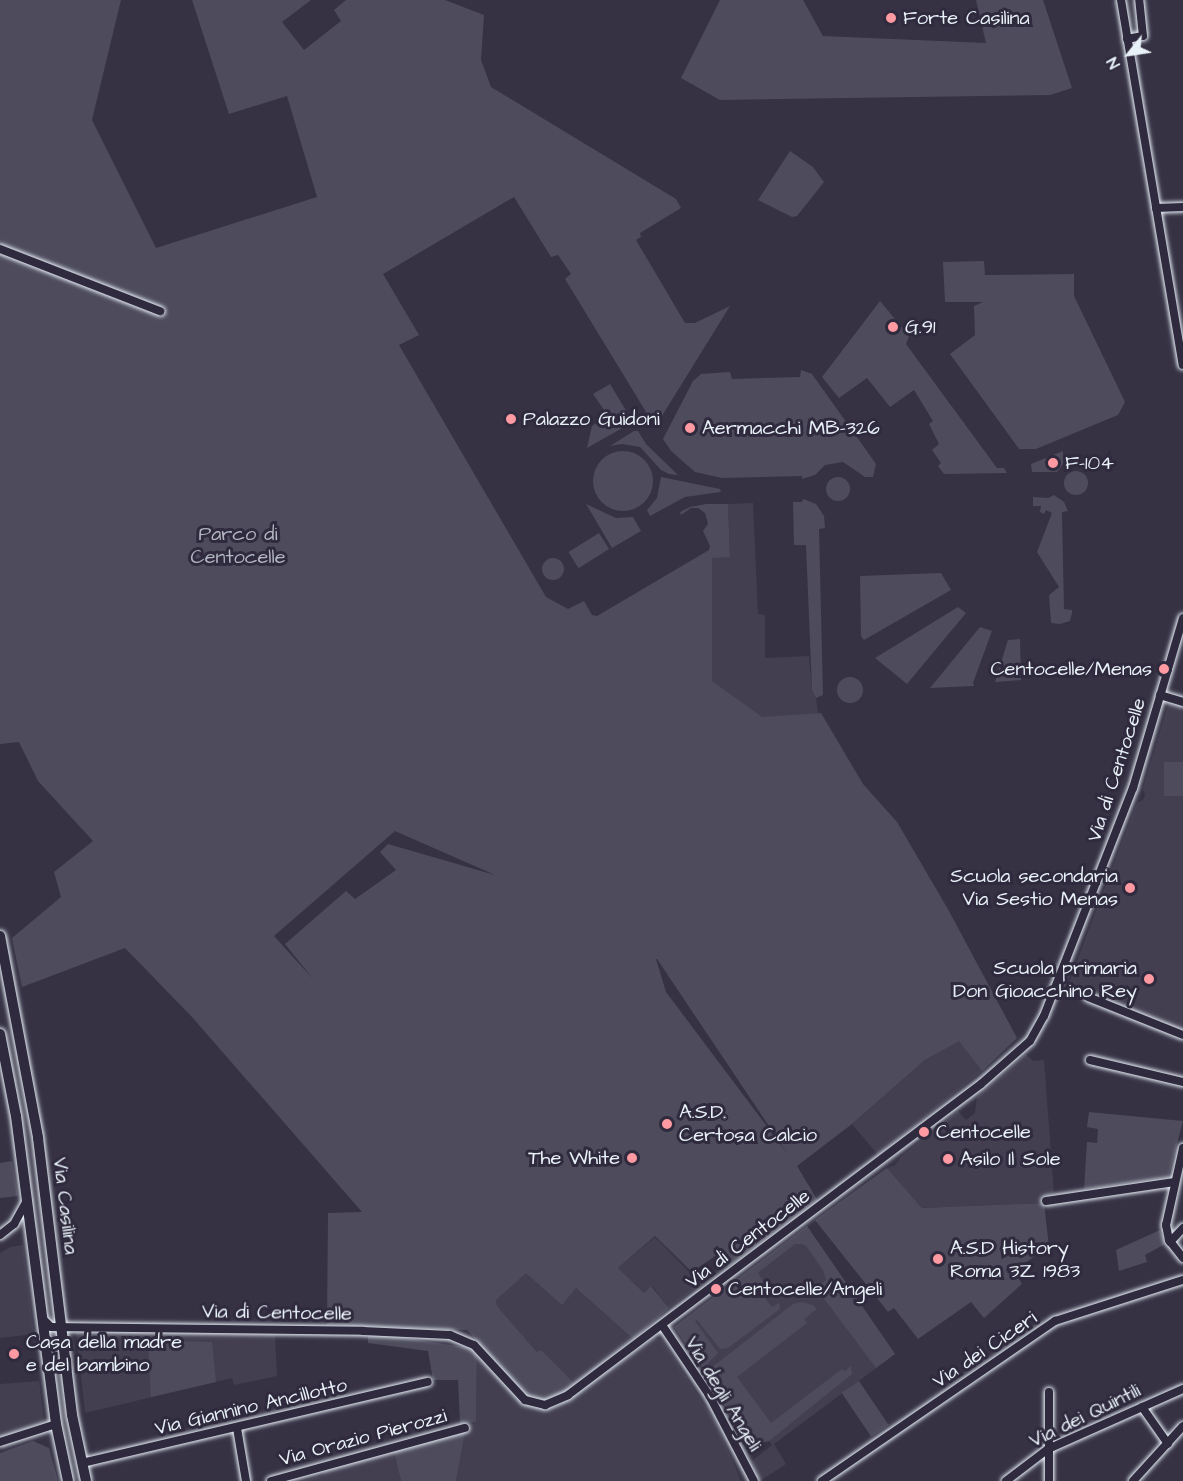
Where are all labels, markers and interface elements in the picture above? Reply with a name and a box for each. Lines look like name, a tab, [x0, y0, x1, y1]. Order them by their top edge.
place label: Forte Casilina	[903, 6, 1030, 30]
marker: Forte Casilina	[884, 11, 898, 25]
north arrow	[1099, 24, 1159, 84]
text: N	[1101, 53, 1125, 73]
place label: G.91	[905, 315, 936, 339]
marker: G.91	[886, 320, 900, 334]
place label: Palazzo Guidoni	[523, 407, 660, 431]
marker: Palazzo Guidoni	[504, 412, 518, 426]
place label: Aermacchi MB-326	[702, 416, 880, 440]
marker: Aermacchi MB-326	[683, 421, 697, 435]
place label: F-104	[1065, 451, 1114, 475]
marker: F-104	[1046, 456, 1060, 470]
park label: Parco di Centocelle	[191, 522, 285, 569]
place label: Centocelle/Menas	[990, 657, 1152, 681]
marker: Centocelle/Menas	[1157, 662, 1171, 676]
street label: Via di Centocelle	[1082, 695, 1152, 845]
place label: Scuola secondaria Via Sestio Menas	[950, 864, 1118, 911]
marker: Scuola secondaria Via Sestio Menas	[1123, 881, 1137, 895]
place label: Scuola primaria Don Gioacchino Rey	[953, 956, 1137, 1003]
marker: Scuola primaria Don Gioacchino Rey	[1142, 972, 1156, 986]
place label: A.S.D. Certosa Calcio	[679, 1100, 817, 1147]
marker: A.S.D. Certosa Calcio	[660, 1117, 674, 1131]
place label: Centocelle	[936, 1120, 1031, 1144]
marker: Centocelle	[917, 1125, 931, 1139]
place label: The White	[528, 1146, 620, 1170]
place label: Asilo Il Sole	[960, 1147, 1061, 1171]
marker: The White	[625, 1151, 639, 1165]
marker: Asilo Il Sole	[941, 1152, 955, 1166]
street label: Via Casilina	[47, 1156, 83, 1256]
street label: Via di Centocelle	[681, 1184, 815, 1294]
place label: A.S.D History Roma 3Z 1983	[950, 1236, 1080, 1283]
marker: A.S.D History Roma 3Z 1983	[931, 1252, 945, 1266]
place label: Centocelle/Angeli	[728, 1277, 882, 1301]
marker: Centocelle/Angeli	[709, 1282, 723, 1296]
street label: Via di Centocelle	[202, 1300, 352, 1326]
street label: Via dei Ciceri	[928, 1306, 1042, 1394]
place label: Casa della madre e del bambino	[26, 1330, 182, 1377]
street label: Via degli Angeli	[679, 1332, 767, 1456]
marker: Casa della madre e del bambino	[7, 1347, 21, 1361]
street label: Via Giannino Ancillotto	[153, 1373, 349, 1441]
street label: Via dei Quintili	[1026, 1379, 1144, 1453]
street label: Via Orazio Pierozzi	[277, 1404, 449, 1472]

